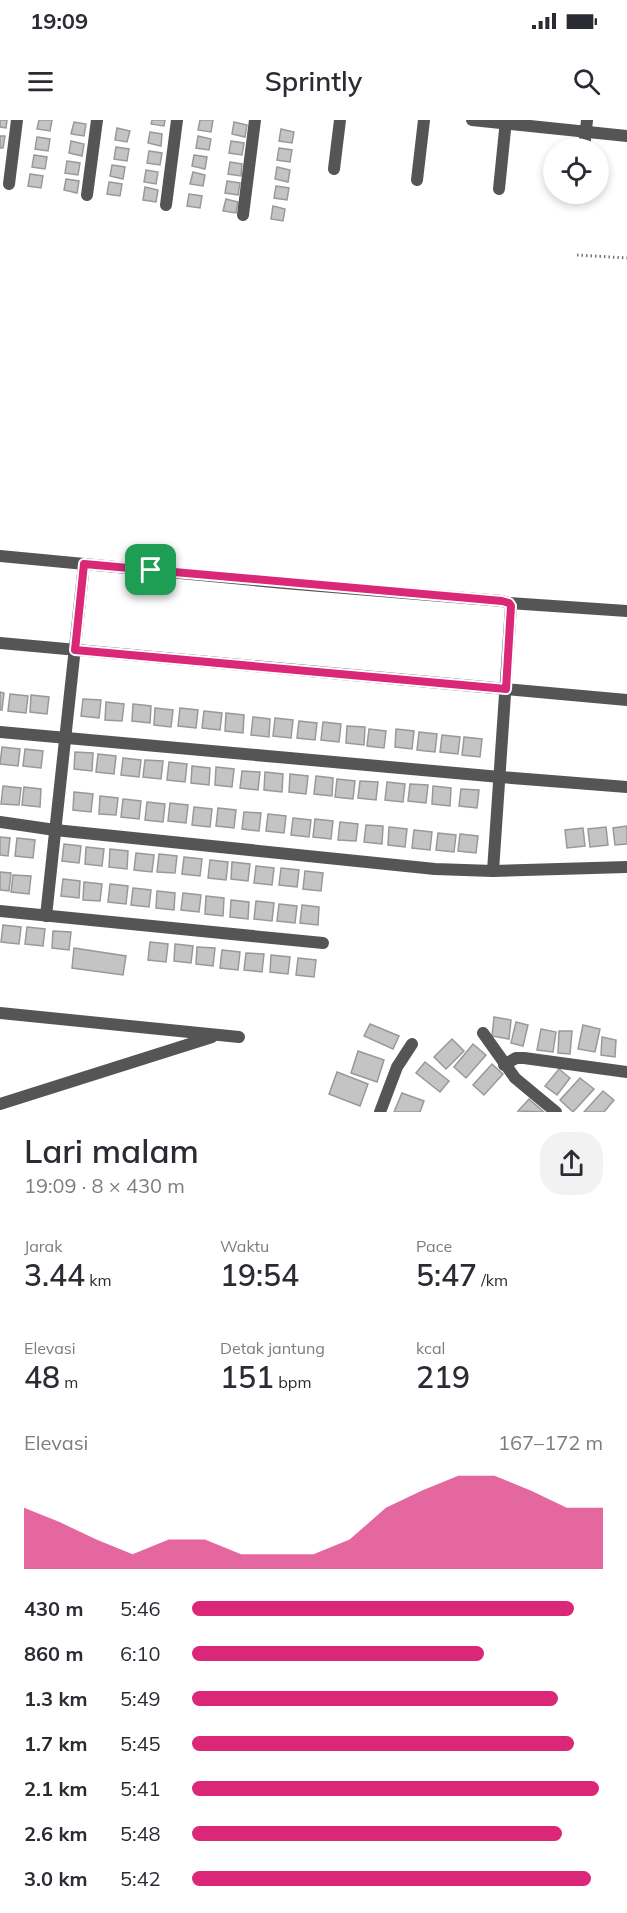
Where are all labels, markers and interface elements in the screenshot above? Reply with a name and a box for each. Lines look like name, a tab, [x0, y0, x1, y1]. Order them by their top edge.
text: 19:09	[30, 7, 88, 35]
text: Sprintly	[265, 64, 362, 98]
icon: menu	[24, 65, 57, 98]
icon: search	[570, 65, 603, 98]
map controls	[543, 138, 609, 204]
button: locate	[543, 138, 609, 204]
pin	[125, 544, 176, 595]
icon: arrive	[134, 553, 167, 586]
text: Lari malam	[24, 1130, 199, 1171]
button: share	[540, 1132, 603, 1195]
text: 19:09 · 8 × 430 m	[24, 1173, 185, 1198]
text: Jarak	[24, 1236, 62, 1256]
text: Waktu	[220, 1236, 269, 1256]
text: Pace	[416, 1236, 452, 1256]
text: 3.44	[24, 1256, 85, 1294]
text: 19:54	[220, 1256, 299, 1294]
text: 5:47	[416, 1256, 477, 1294]
text: km	[85, 1270, 112, 1290]
text: /km	[477, 1270, 508, 1290]
text: Elevasi	[24, 1338, 76, 1358]
text: Detak jantung	[220, 1338, 325, 1358]
text: kcal	[416, 1338, 445, 1358]
text: 48	[24, 1358, 60, 1396]
text: 151	[220, 1358, 274, 1396]
text: 219	[416, 1358, 470, 1396]
text: m	[60, 1372, 78, 1392]
text: bpm	[274, 1372, 311, 1392]
text: Elevasi	[24, 1430, 88, 1455]
text: 167–172 m	[498, 1430, 603, 1455]
text: 430 m	[24, 1596, 83, 1621]
text: 5:46	[120, 1596, 161, 1621]
text: 860 m	[24, 1641, 83, 1666]
text: 6:10	[120, 1641, 161, 1666]
text: 1.3 km	[24, 1686, 87, 1711]
text: 5:49	[120, 1686, 161, 1711]
text: 1.7 km	[24, 1731, 87, 1756]
text: 5:45	[120, 1731, 161, 1756]
text: 2.1 km	[24, 1776, 87, 1801]
text: 5:41	[120, 1776, 161, 1801]
text: 2.6 km	[24, 1821, 87, 1846]
text: 5:48	[120, 1821, 161, 1846]
text: 3.0 km	[24, 1866, 87, 1891]
text: 5:42	[120, 1866, 161, 1891]

